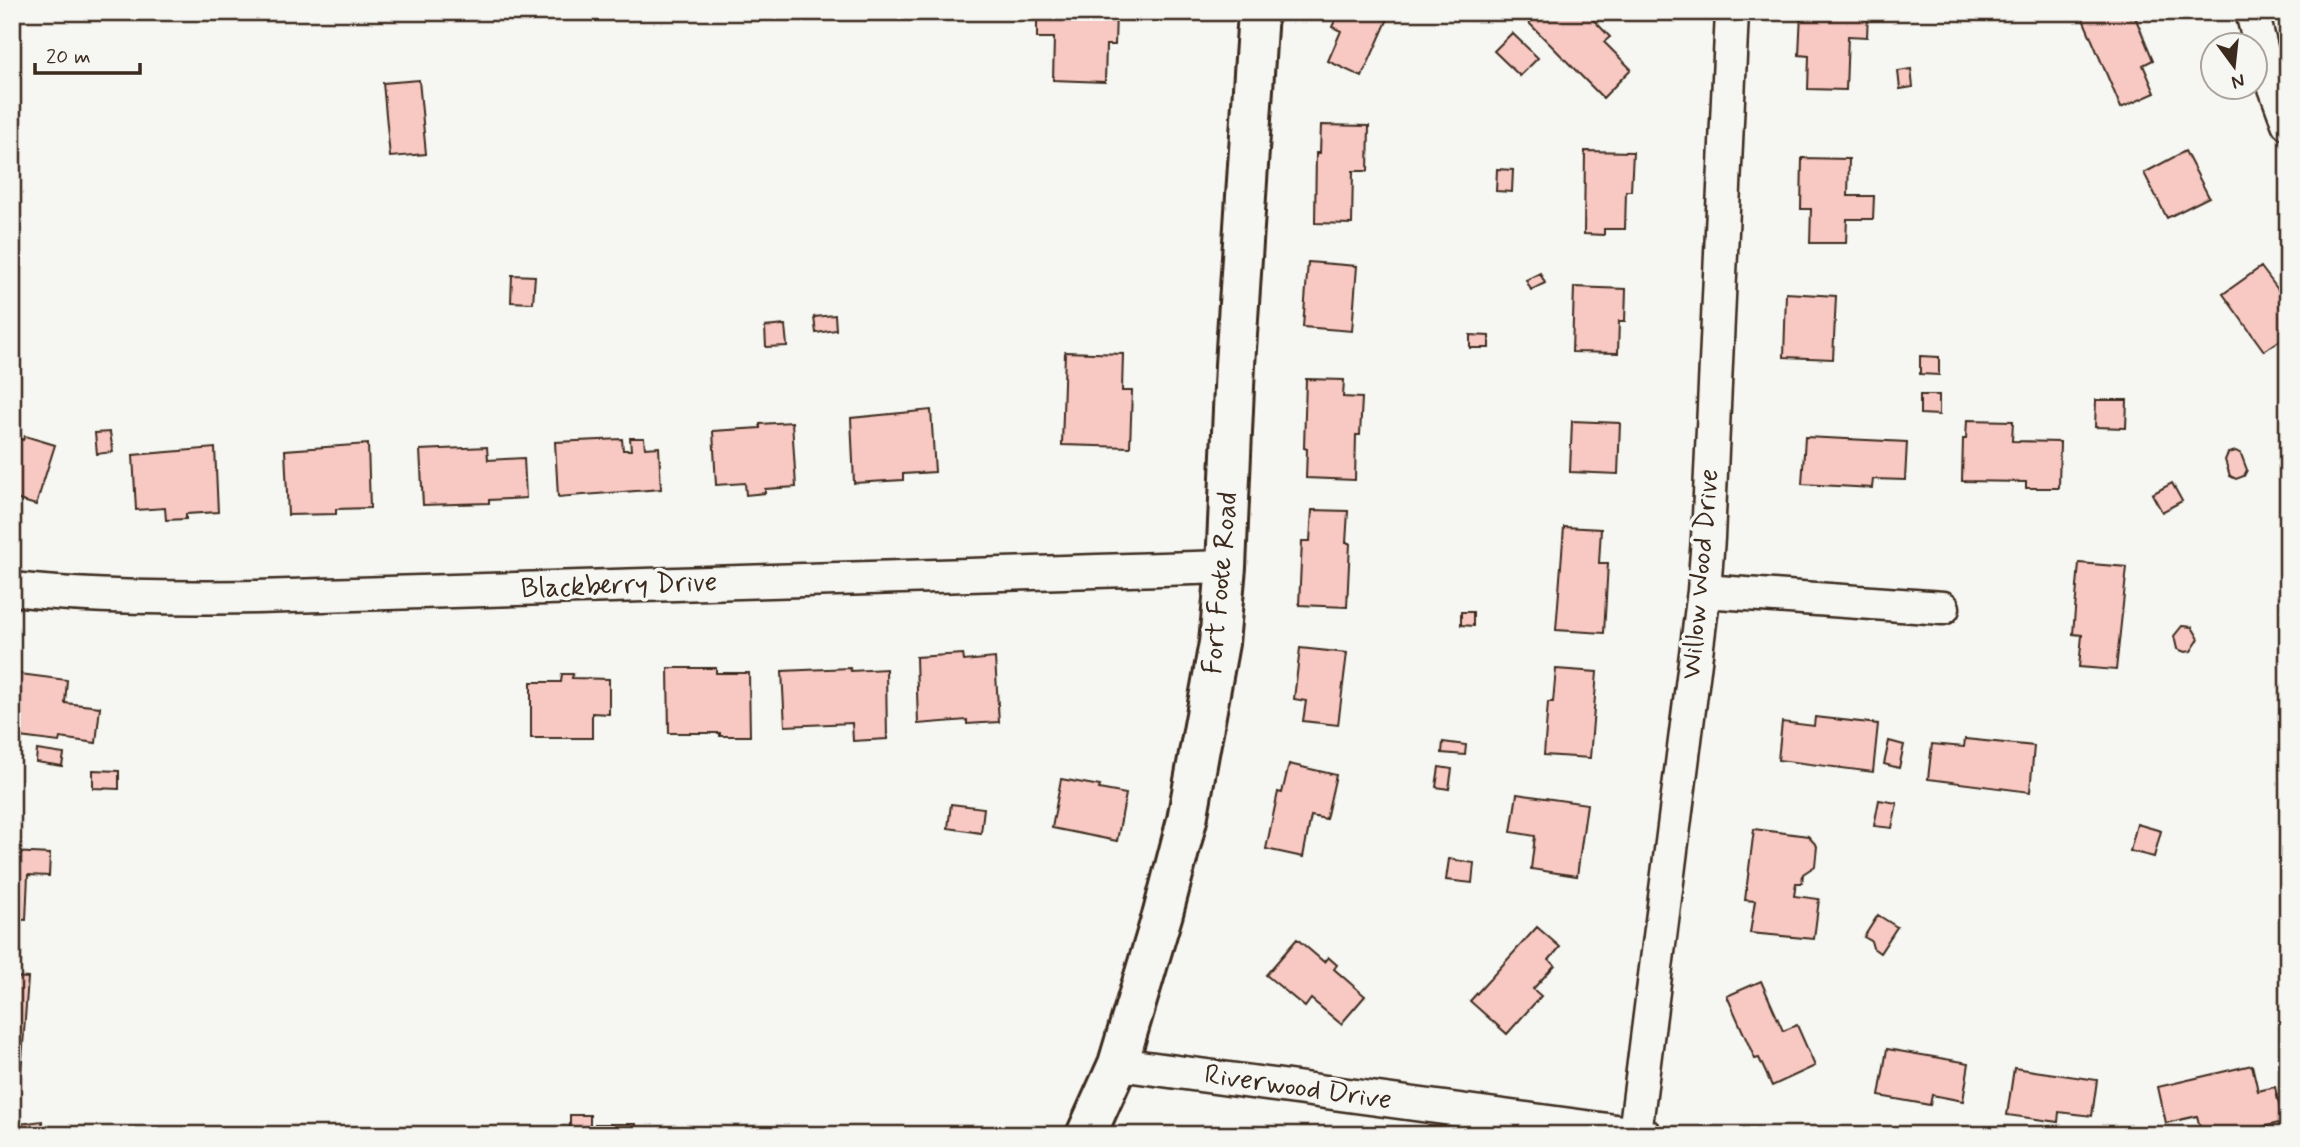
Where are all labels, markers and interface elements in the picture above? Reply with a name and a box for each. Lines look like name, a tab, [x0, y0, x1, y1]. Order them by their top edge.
scale bar	[35, 32, 140, 76]
north arrow	[2198, 32, 2268, 102]
text: 20 m	[46, 43, 91, 71]
text: N	[2229, 67, 2247, 95]
street label: Willow Wood Drive	[1673, 467, 1729, 681]
street label: Fort Foote Road	[1195, 490, 1247, 676]
street label: Blackberry Drive	[520, 564, 718, 608]
street label: Riverwood Drive	[1202, 1057, 1394, 1119]

